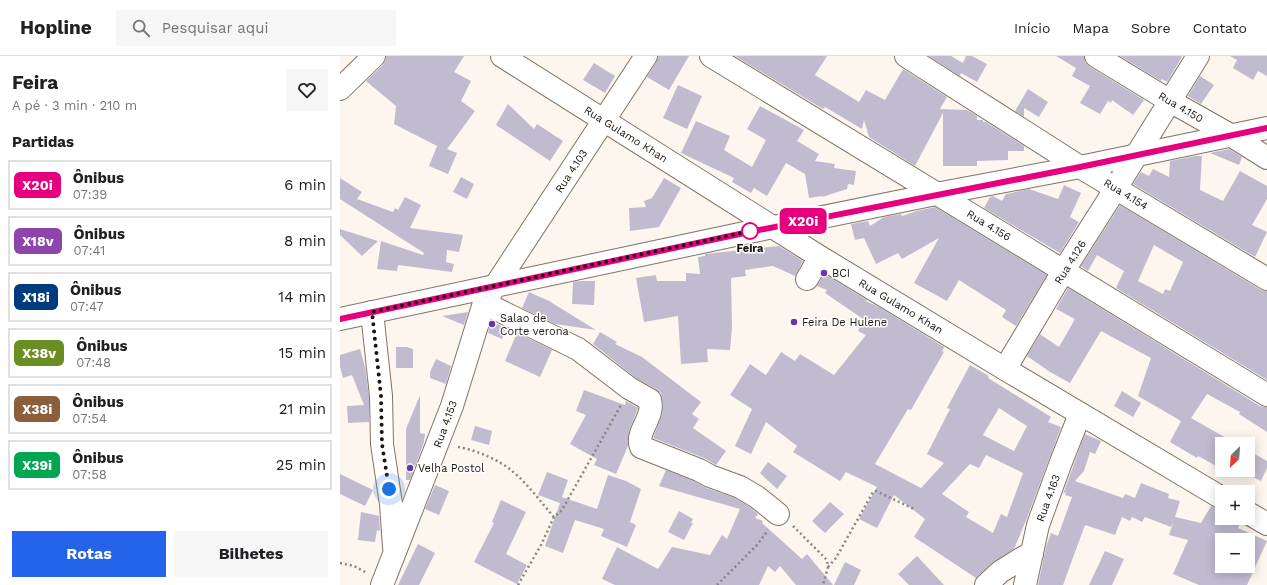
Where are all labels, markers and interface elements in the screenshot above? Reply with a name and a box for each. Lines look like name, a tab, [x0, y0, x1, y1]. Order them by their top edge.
search box	[116, 10, 396, 46]
text: Hopline	[20, 16, 92, 39]
icon: search	[130, 17, 152, 39]
text: Pesquisar aqui	[162, 19, 269, 37]
text: Início	[1014, 20, 1050, 36]
text: Mapa	[1072, 20, 1109, 36]
text: Sobre	[1131, 20, 1171, 36]
text: Contato	[1193, 20, 1247, 36]
button: heart	[286, 69, 328, 111]
text: Feira	[12, 71, 58, 94]
street label: Rua 4.150	[1156, 89, 1206, 126]
text: A pé · 3 min · 210 m	[12, 98, 137, 113]
street label: Rua Gulamo Khan	[582, 103, 670, 165]
text: Partidas	[12, 133, 74, 151]
street label: Rua 4.103	[553, 147, 590, 195]
text: Ônibus	[73, 169, 124, 187]
text: 6 min	[284, 176, 326, 194]
street label: Rua 4.154	[1101, 176, 1150, 213]
text: X20i	[22, 177, 53, 193]
text: 07:39	[73, 187, 107, 202]
street label: Rua 4.156	[964, 207, 1013, 244]
line badge: X20i	[775, 208, 831, 234]
text: X20i	[788, 213, 818, 229]
marker: Feira	[741, 222, 759, 240]
text: Ônibus	[74, 225, 125, 243]
text: 8 min	[284, 232, 326, 250]
text: X18v	[22, 233, 54, 249]
street label: Rua 4.126	[1052, 238, 1089, 287]
place label: Feira	[737, 242, 764, 255]
text: 07:41	[74, 243, 105, 258]
place label: BCI	[832, 267, 850, 280]
marker: BCI	[819, 268, 829, 278]
street label: Rua Gulamo Khan	[856, 276, 945, 337]
text: Ônibus	[70, 281, 121, 299]
text: 14 min	[278, 288, 326, 306]
text: X18i	[22, 289, 50, 305]
text: 07:47	[70, 299, 104, 314]
place label: Salao de Corte verona	[500, 312, 569, 338]
place label: Feira De Hulene	[802, 316, 887, 329]
marker: Feira De Hulene	[789, 317, 799, 327]
marker: Salao de Corte verona	[487, 319, 497, 329]
text: Ônibus	[76, 337, 128, 355]
text: 15 min	[279, 344, 326, 362]
text: X38v	[22, 345, 56, 361]
text: 07:48	[76, 355, 111, 370]
text: Ônibus	[72, 393, 124, 411]
street label: Rua 4.153	[431, 399, 460, 449]
text: 21 min	[279, 400, 326, 418]
text: X38i	[22, 401, 52, 417]
text: 07:54	[72, 411, 107, 426]
north arrow	[1215, 437, 1255, 477]
map controls	[1215, 437, 1255, 573]
text: Ônibus	[72, 449, 124, 467]
text: 25 min	[276, 456, 326, 474]
text: X39i	[22, 457, 52, 473]
place label: Velha Postol	[418, 462, 485, 475]
marker: Velha Postol	[405, 463, 415, 473]
text: 07:58	[72, 467, 107, 482]
street label: Rua 4.163	[1034, 473, 1063, 524]
your location	[379, 479, 399, 499]
button: +	[1215, 485, 1255, 525]
button: Rotas	[12, 531, 166, 577]
button: Bilhetes	[174, 531, 328, 577]
button: −	[1215, 533, 1255, 573]

